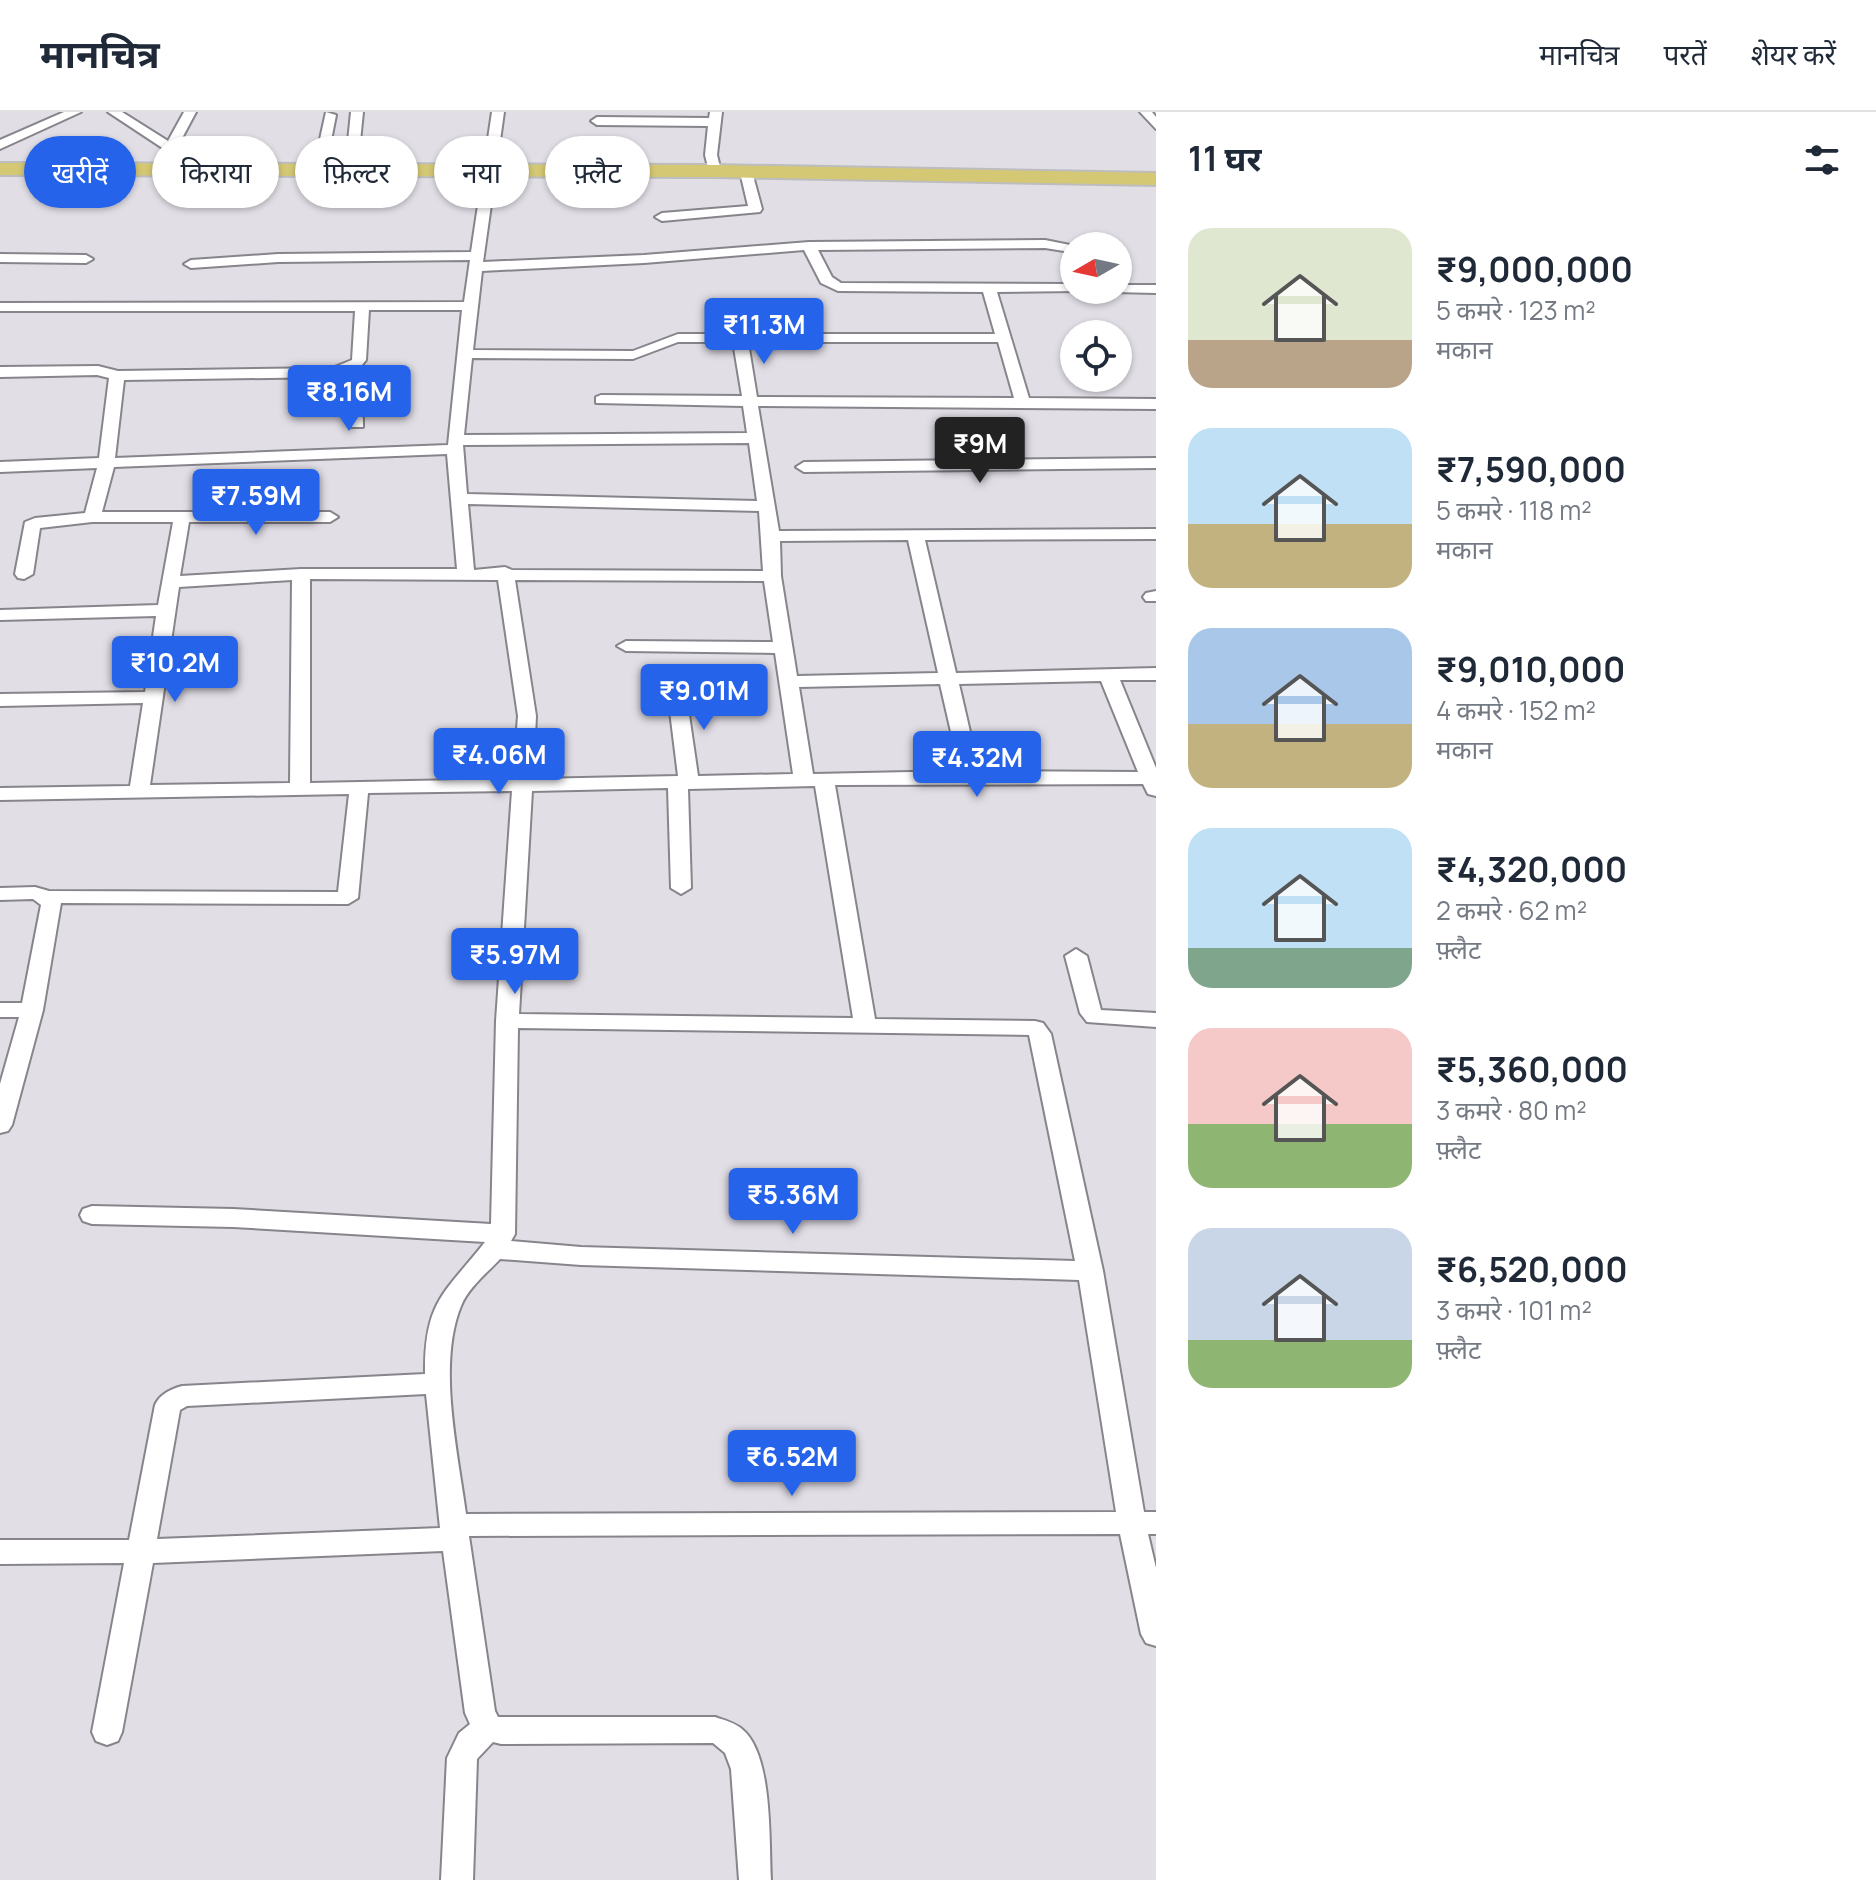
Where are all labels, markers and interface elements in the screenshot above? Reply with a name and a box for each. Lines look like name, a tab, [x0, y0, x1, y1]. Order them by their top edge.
text: मानचित्र	[40, 27, 160, 79]
text: मानचित्र	[1539, 35, 1619, 73]
text: परतें	[1663, 35, 1707, 73]
text: शेयर करें	[1751, 35, 1836, 73]
text: 11 घर	[1188, 135, 1262, 181]
chip: खरीदें	[24, 136, 136, 208]
chip: किराया	[152, 136, 279, 208]
chip: फ़िल्टर	[295, 136, 418, 208]
chip: नया	[434, 136, 529, 208]
chip: फ़्लैट	[545, 136, 650, 208]
icon: filters	[1800, 138, 1844, 182]
north arrow	[1060, 232, 1132, 304]
map controls	[1060, 232, 1132, 392]
text: ₹9,000,000	[1436, 246, 1633, 292]
icon: home	[1252, 260, 1348, 356]
text: 5 कमरे · 123 m²	[1436, 292, 1596, 328]
pin: ₹11.3M	[699, 298, 829, 366]
text: ₹11.3M	[722, 306, 806, 342]
button: locate	[1060, 320, 1132, 392]
text: मकान	[1436, 331, 1493, 367]
pin: ₹8.16M	[284, 365, 414, 433]
text: ₹8.16M	[306, 373, 392, 409]
pin: ₹9M	[941, 417, 1019, 485]
text: ₹9M	[953, 425, 1007, 461]
text: ₹7,590,000	[1436, 446, 1626, 492]
icon: home	[1252, 460, 1348, 556]
pin: ₹7.59M	[191, 469, 321, 537]
text: ₹7.59M	[210, 477, 302, 513]
text: 5 कमरे · 118 m²	[1436, 492, 1592, 528]
text: मकान	[1436, 531, 1493, 567]
pin: ₹10.2M	[110, 636, 240, 704]
text: ₹10.2M	[130, 644, 220, 680]
text: ₹9,010,000	[1436, 646, 1625, 692]
icon: home	[1252, 660, 1348, 756]
pin: ₹9.01M	[639, 664, 769, 732]
text: ₹9.01M	[659, 672, 749, 708]
text: 4 कमरे · 152 m²	[1436, 692, 1596, 728]
pin: ₹4.06M	[434, 728, 564, 796]
pin: ₹4.32M	[912, 731, 1042, 799]
text: मकान	[1436, 731, 1493, 767]
text: ₹4.06M	[452, 736, 546, 772]
text: ₹4.32M	[931, 739, 1023, 775]
text: ₹4,320,000	[1436, 846, 1627, 892]
icon: home	[1252, 860, 1348, 956]
text: 2 कमरे · 62 m²	[1436, 892, 1587, 928]
pin: ₹5.97M	[450, 928, 580, 996]
text: फ़्लैट	[1436, 931, 1481, 967]
text: ₹5.97M	[469, 936, 561, 972]
text: ₹5,360,000	[1436, 1046, 1628, 1092]
icon: home	[1252, 1060, 1348, 1156]
text: 3 कमरे · 80 m²	[1436, 1092, 1587, 1128]
text: फ़्लैट	[1436, 1131, 1481, 1167]
pin: ₹5.36M	[728, 1168, 858, 1236]
text: ₹5.36M	[747, 1176, 839, 1212]
text: ₹6,520,000	[1436, 1246, 1628, 1292]
icon: home	[1252, 1260, 1348, 1356]
text: 3 कमरे · 101 m²	[1436, 1292, 1592, 1328]
text: फ़्लैट	[1436, 1331, 1481, 1367]
pin: ₹6.52M	[727, 1430, 857, 1498]
text: ₹6.52M	[746, 1438, 838, 1474]

